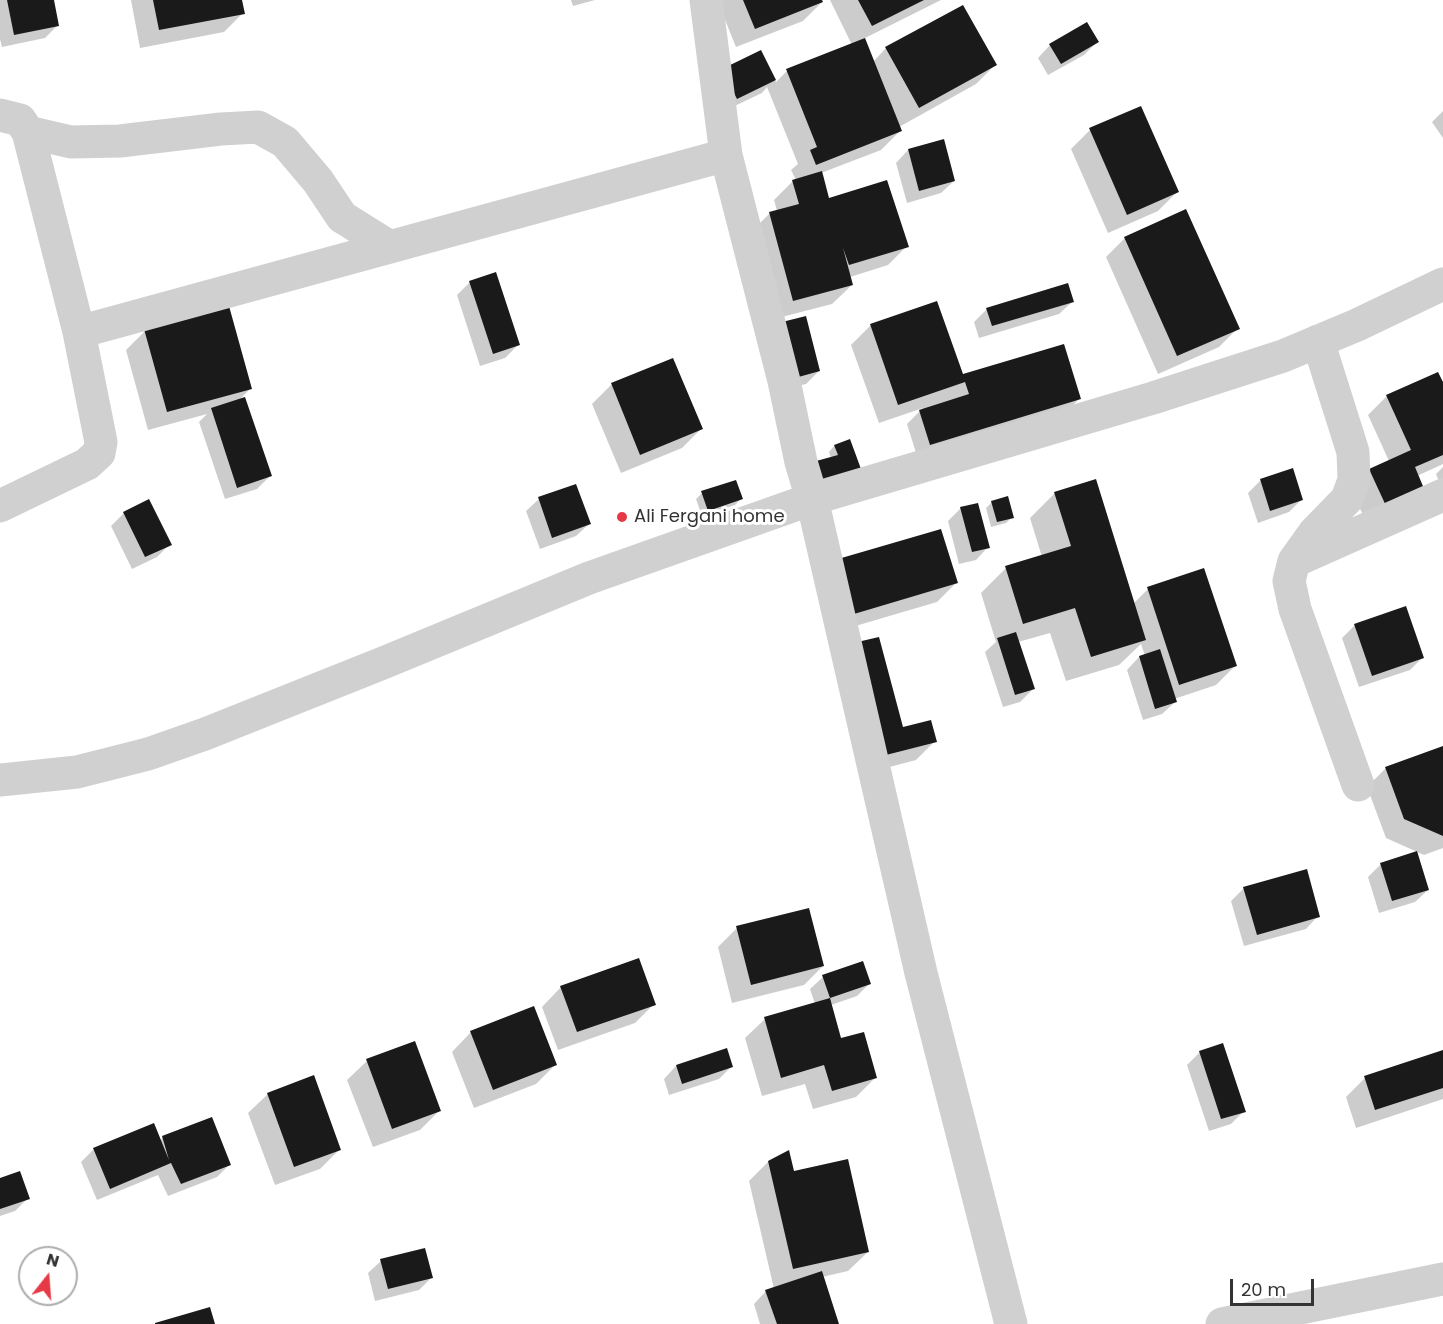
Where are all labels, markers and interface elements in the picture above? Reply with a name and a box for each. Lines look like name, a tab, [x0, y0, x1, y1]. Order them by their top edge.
place label: Ali Fergani home	[634, 506, 785, 528]
marker: Ali Fergani home	[615, 510, 629, 524]
north arrow	[18, 1246, 78, 1306]
text: N	[44, 1247, 62, 1273]
scale bar	[1233, 1267, 1317, 1305]
text: 20 m	[1241, 1277, 1286, 1302]

